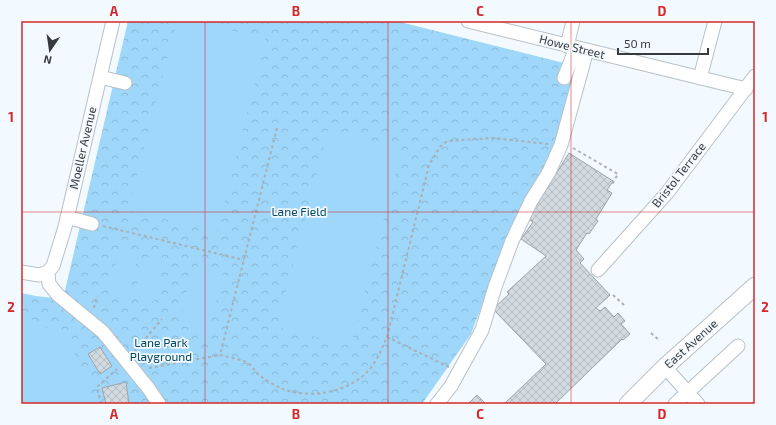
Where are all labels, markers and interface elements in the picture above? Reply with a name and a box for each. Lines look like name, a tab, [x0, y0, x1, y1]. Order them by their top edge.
text: A	[110, 3, 119, 19]
text: B	[292, 3, 300, 19]
text: C	[476, 3, 484, 19]
text: D	[658, 3, 667, 19]
north arrow	[30, 30, 70, 70]
scale bar	[618, 30, 708, 56]
street label: Howe Street	[538, 31, 607, 61]
text: 50 m	[624, 36, 651, 50]
text: N	[42, 53, 53, 67]
street label: Moeller Avenue	[66, 105, 98, 191]
text: 1	[8, 109, 14, 125]
text: 1	[762, 109, 768, 125]
street label: Bristol Terrace	[648, 139, 708, 210]
park label: Lane Field	[271, 204, 327, 218]
text: 2	[7, 299, 15, 315]
text: 2	[761, 299, 769, 315]
street label: East Avenue	[661, 316, 720, 371]
park label: Lane Park Playground	[130, 335, 192, 363]
text: A	[110, 406, 119, 422]
text: B	[292, 406, 300, 422]
text: C	[476, 406, 484, 422]
text: D	[658, 406, 667, 422]

